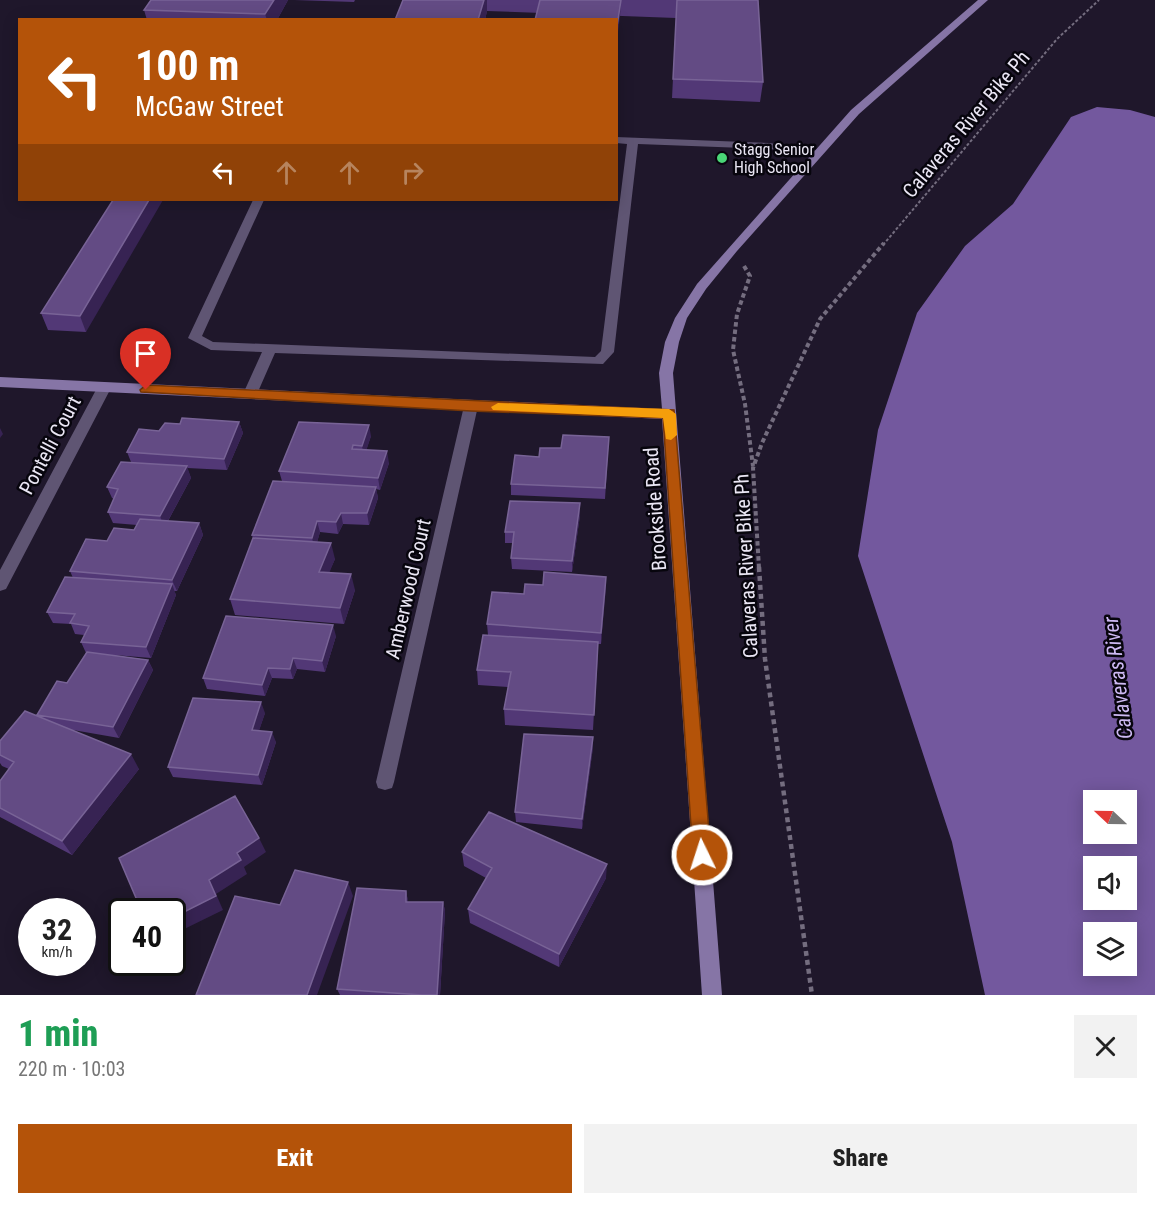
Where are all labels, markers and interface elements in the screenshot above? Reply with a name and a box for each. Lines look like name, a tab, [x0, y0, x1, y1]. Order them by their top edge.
text: 100 m	[135, 41, 240, 90]
icon: left	[36, 42, 114, 120]
street label: Calaveras River Bike Ph	[898, 46, 1034, 202]
text: McGaw Street	[135, 91, 284, 123]
place label: Stagg Senior High School	[734, 140, 814, 177]
marker: Stagg Senior High School	[715, 151, 729, 165]
icon: left	[207, 156, 240, 189]
icon: ahead	[270, 156, 303, 189]
icon: ahead	[333, 156, 366, 189]
icon: right	[396, 156, 429, 189]
pin	[120, 328, 171, 390]
icon: arrive	[129, 337, 162, 370]
street label: Pontelli Court	[14, 392, 86, 498]
street label: Brookside Road	[639, 446, 671, 572]
street label: Calaveras River Bike Ph	[729, 473, 763, 659]
street label: Amberwood Court	[380, 516, 436, 661]
water label: Calaveras River	[1098, 615, 1137, 741]
north arrow	[1083, 790, 1137, 844]
map controls	[1083, 790, 1137, 976]
position arrow	[670, 823, 734, 887]
button: sound	[1083, 856, 1137, 910]
speed limit sign: 40	[108, 898, 186, 976]
text: 32	[42, 912, 72, 947]
button: layers	[1083, 922, 1137, 976]
text: km/h	[42, 943, 72, 961]
text: 1 min	[18, 1013, 98, 1055]
button: close	[1074, 1015, 1137, 1078]
text: 220 m · 10:03	[18, 1057, 125, 1081]
button: Exit	[18, 1124, 572, 1193]
button: Share	[584, 1124, 1137, 1193]

